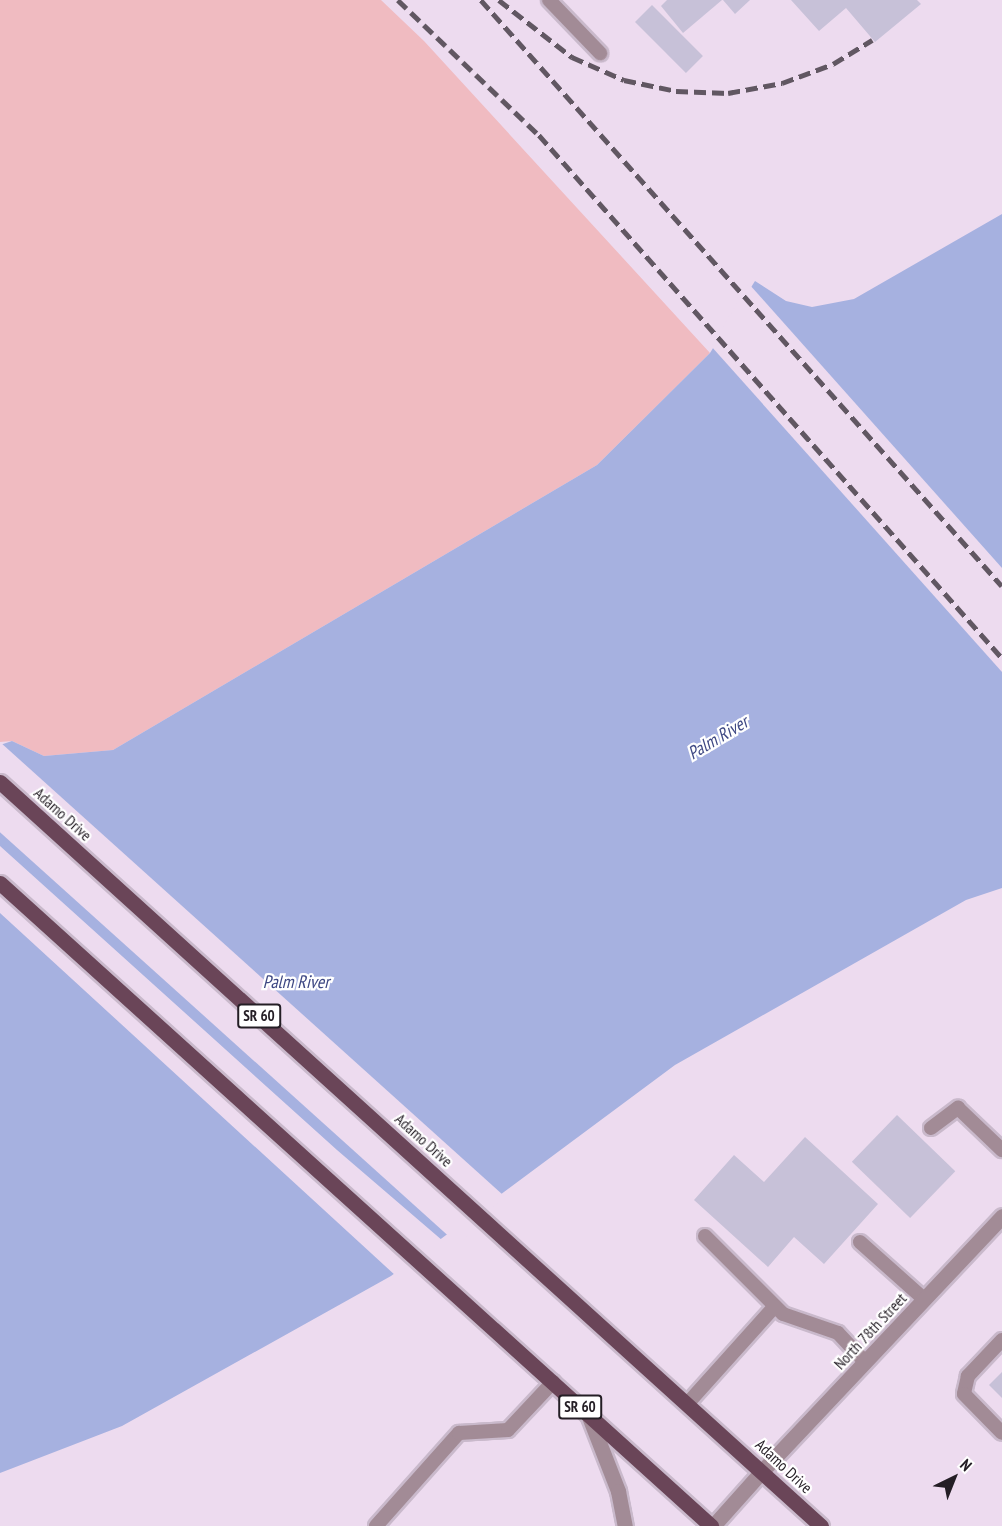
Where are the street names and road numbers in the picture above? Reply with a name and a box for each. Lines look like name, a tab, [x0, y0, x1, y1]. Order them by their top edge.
street label: Adamo Drive	[30, 783, 96, 845]
road number: SR 60	[236, 1004, 282, 1028]
street label: Adamo Drive	[391, 1109, 457, 1171]
street label: North 78th Street	[830, 1289, 910, 1373]
road number: SR 60	[558, 1395, 602, 1419]
street label: Adamo Drive	[752, 1435, 816, 1497]

